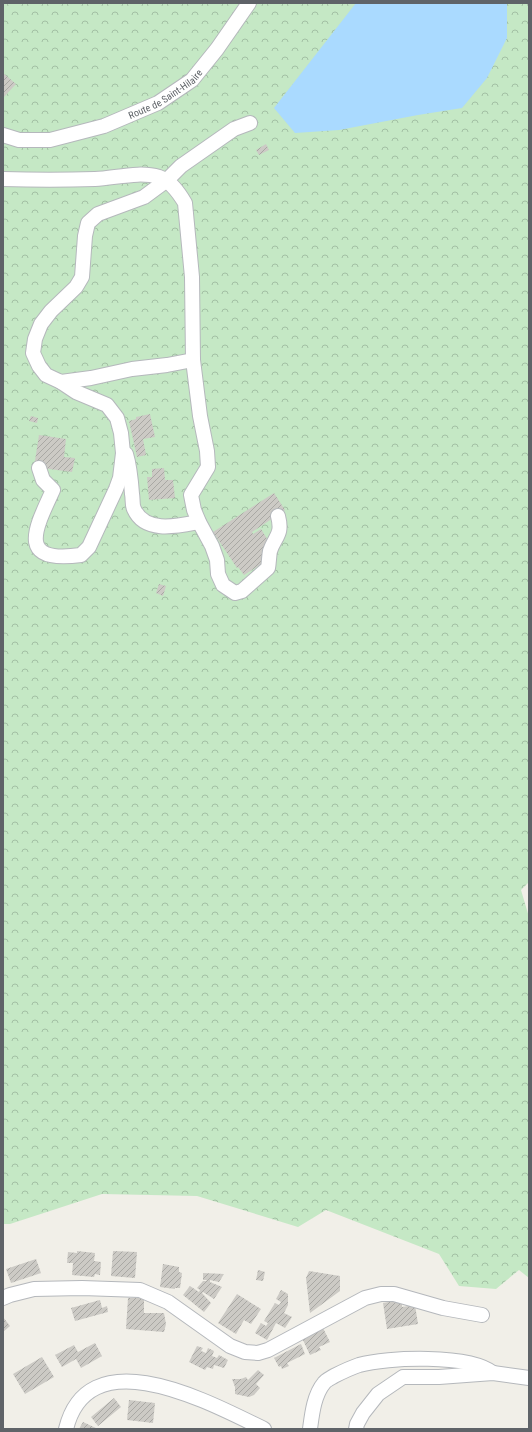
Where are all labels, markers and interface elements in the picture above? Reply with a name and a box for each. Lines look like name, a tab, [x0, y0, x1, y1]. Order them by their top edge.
street label: Route de Saint-Hilaire	[127, 67, 204, 121]

